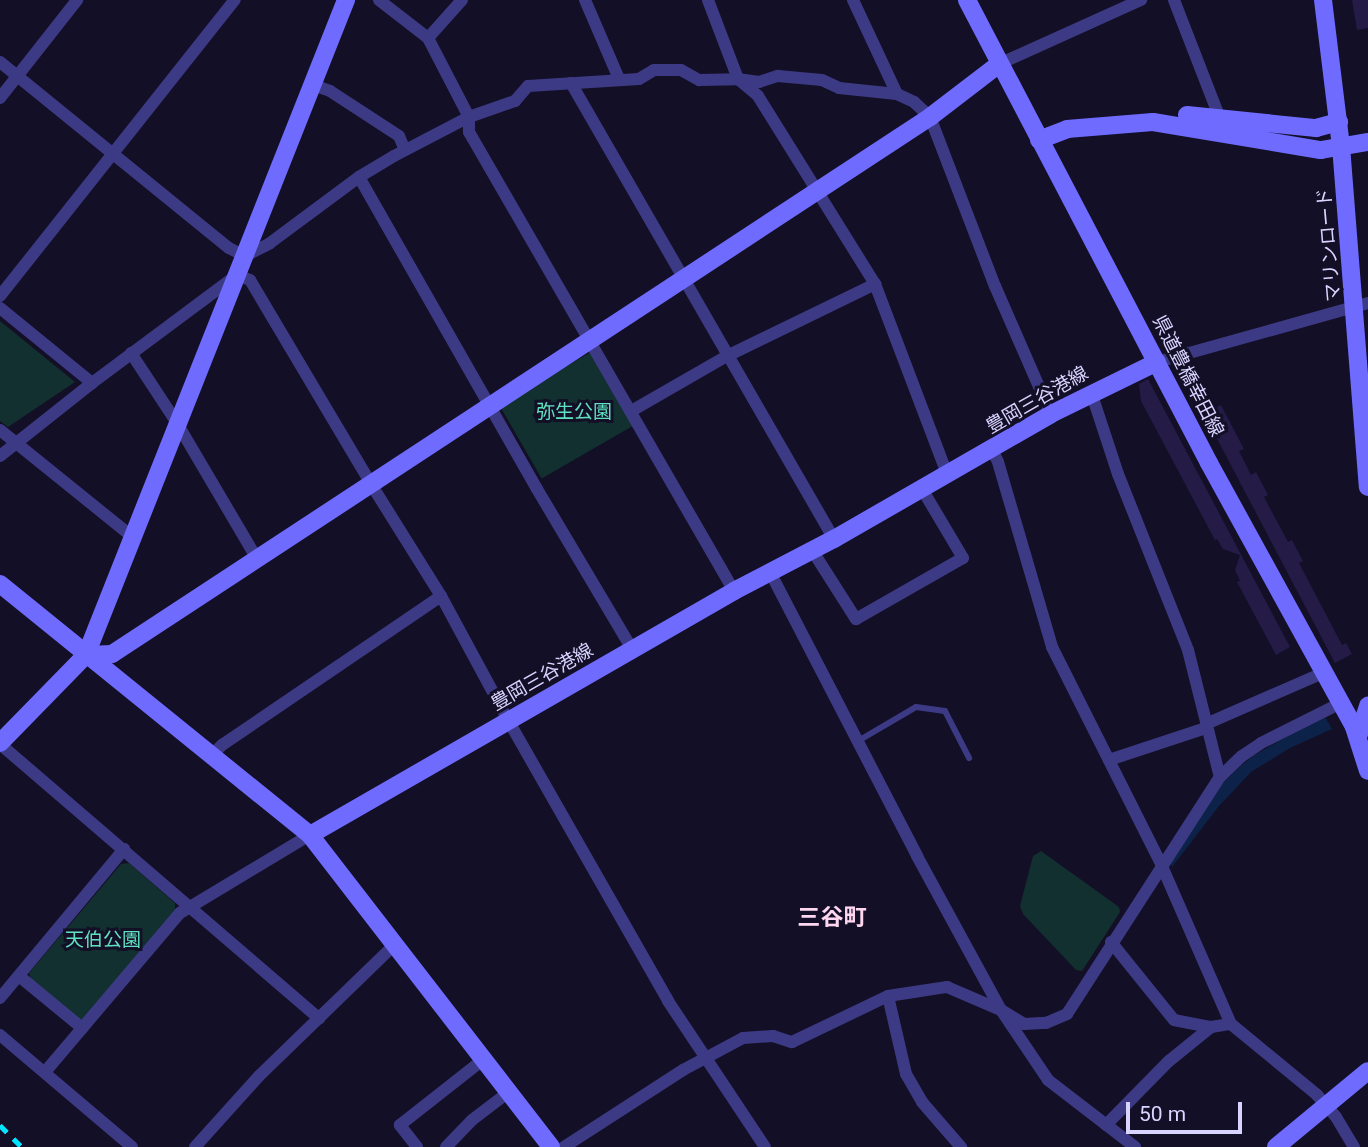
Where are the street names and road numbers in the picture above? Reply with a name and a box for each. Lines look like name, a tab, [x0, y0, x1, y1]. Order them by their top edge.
street label: マリンロード	[1313, 187, 1345, 303]
street label: 県道豊橋幸田線	[1148, 312, 1228, 440]
street label: 豊岡三谷港線	[982, 362, 1092, 438]
street label: 豊岡三谷港線	[487, 639, 597, 715]

